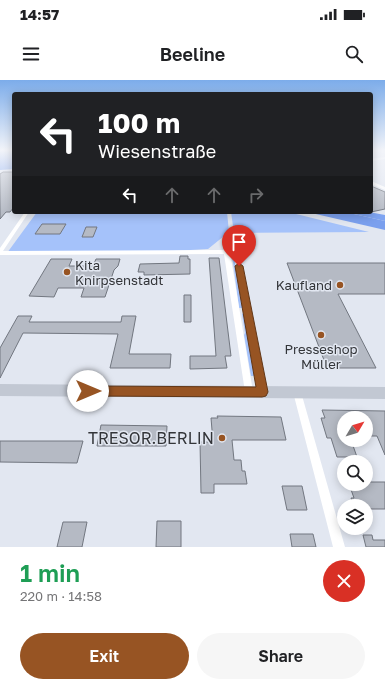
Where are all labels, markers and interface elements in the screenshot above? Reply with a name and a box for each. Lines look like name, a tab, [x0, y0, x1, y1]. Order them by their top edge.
text: 14:57	[20, 5, 59, 23]
icon: menu	[20, 43, 42, 65]
text: Beeline	[160, 43, 225, 65]
icon: search	[343, 43, 365, 65]
text: 100 m	[98, 106, 180, 139]
icon: left	[32, 108, 84, 160]
text: Wiesenstraße	[98, 140, 216, 162]
icon: left	[119, 184, 141, 206]
icon: ahead	[161, 184, 183, 206]
icon: ahead	[203, 184, 225, 206]
icon: right	[245, 184, 267, 206]
pin	[222, 225, 256, 266]
icon: arrive	[228, 231, 250, 253]
place label: Kita Knirpsenstadt	[75, 257, 164, 288]
marker: Kita Knirpsenstadt	[62, 267, 72, 277]
place label: Kaufland	[276, 277, 332, 293]
marker: Kaufland	[335, 280, 345, 290]
marker: Presseshop Müller	[316, 330, 326, 340]
place label: Presseshop Müller	[285, 341, 358, 372]
position arrow	[67, 370, 109, 412]
north arrow	[337, 411, 373, 447]
map controls	[337, 411, 373, 535]
place label: TRESOR.BERLIN	[88, 428, 214, 448]
marker: TRESOR.BERLIN	[217, 433, 227, 443]
button: search	[337, 455, 373, 491]
button: layers	[337, 499, 373, 535]
text: 1 min	[20, 558, 80, 587]
button: close	[323, 560, 365, 602]
text: 220 m · 14:58	[20, 588, 102, 604]
button: Exit	[20, 633, 189, 679]
button: Share	[197, 633, 365, 679]

